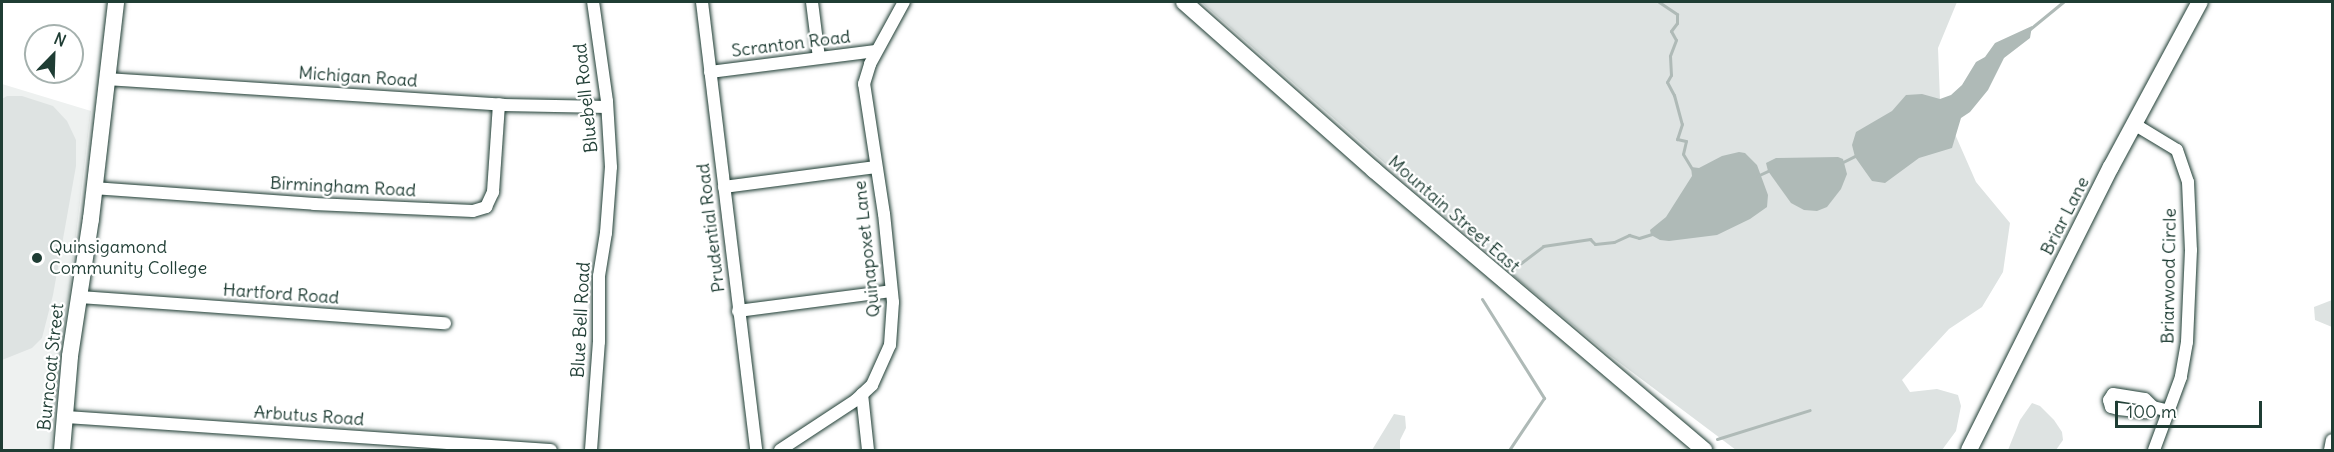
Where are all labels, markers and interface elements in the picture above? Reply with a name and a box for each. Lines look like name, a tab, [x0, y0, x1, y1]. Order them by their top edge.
north arrow	[24, 24, 84, 84]
street label: Scranton Road	[730, 26, 852, 62]
text: N	[51, 28, 69, 51]
street label: Bluebell Road	[570, 42, 602, 154]
street label: Michigan Road	[298, 62, 418, 92]
street label: Mountain Street East	[1384, 151, 1524, 277]
street label: Prudential Road	[692, 162, 730, 294]
street label: Birmingham Road	[269, 172, 417, 202]
street label: Briar Lane	[2036, 173, 2094, 259]
street label: Quinapoxet Lane	[849, 180, 885, 318]
street label: Briarwood Circle	[2157, 208, 2181, 344]
place label: Quinsigamond Community College	[49, 237, 207, 280]
marker: Quinsigamond Community College	[30, 251, 44, 265]
street label: Blue Bell Road	[567, 261, 595, 379]
street label: Hartford Road	[222, 279, 340, 309]
street label: Burncoat Street	[34, 302, 68, 432]
scale bar	[2118, 389, 2265, 427]
text: 100 m	[2126, 400, 2177, 423]
street label: Arbutus Road	[253, 401, 365, 431]

